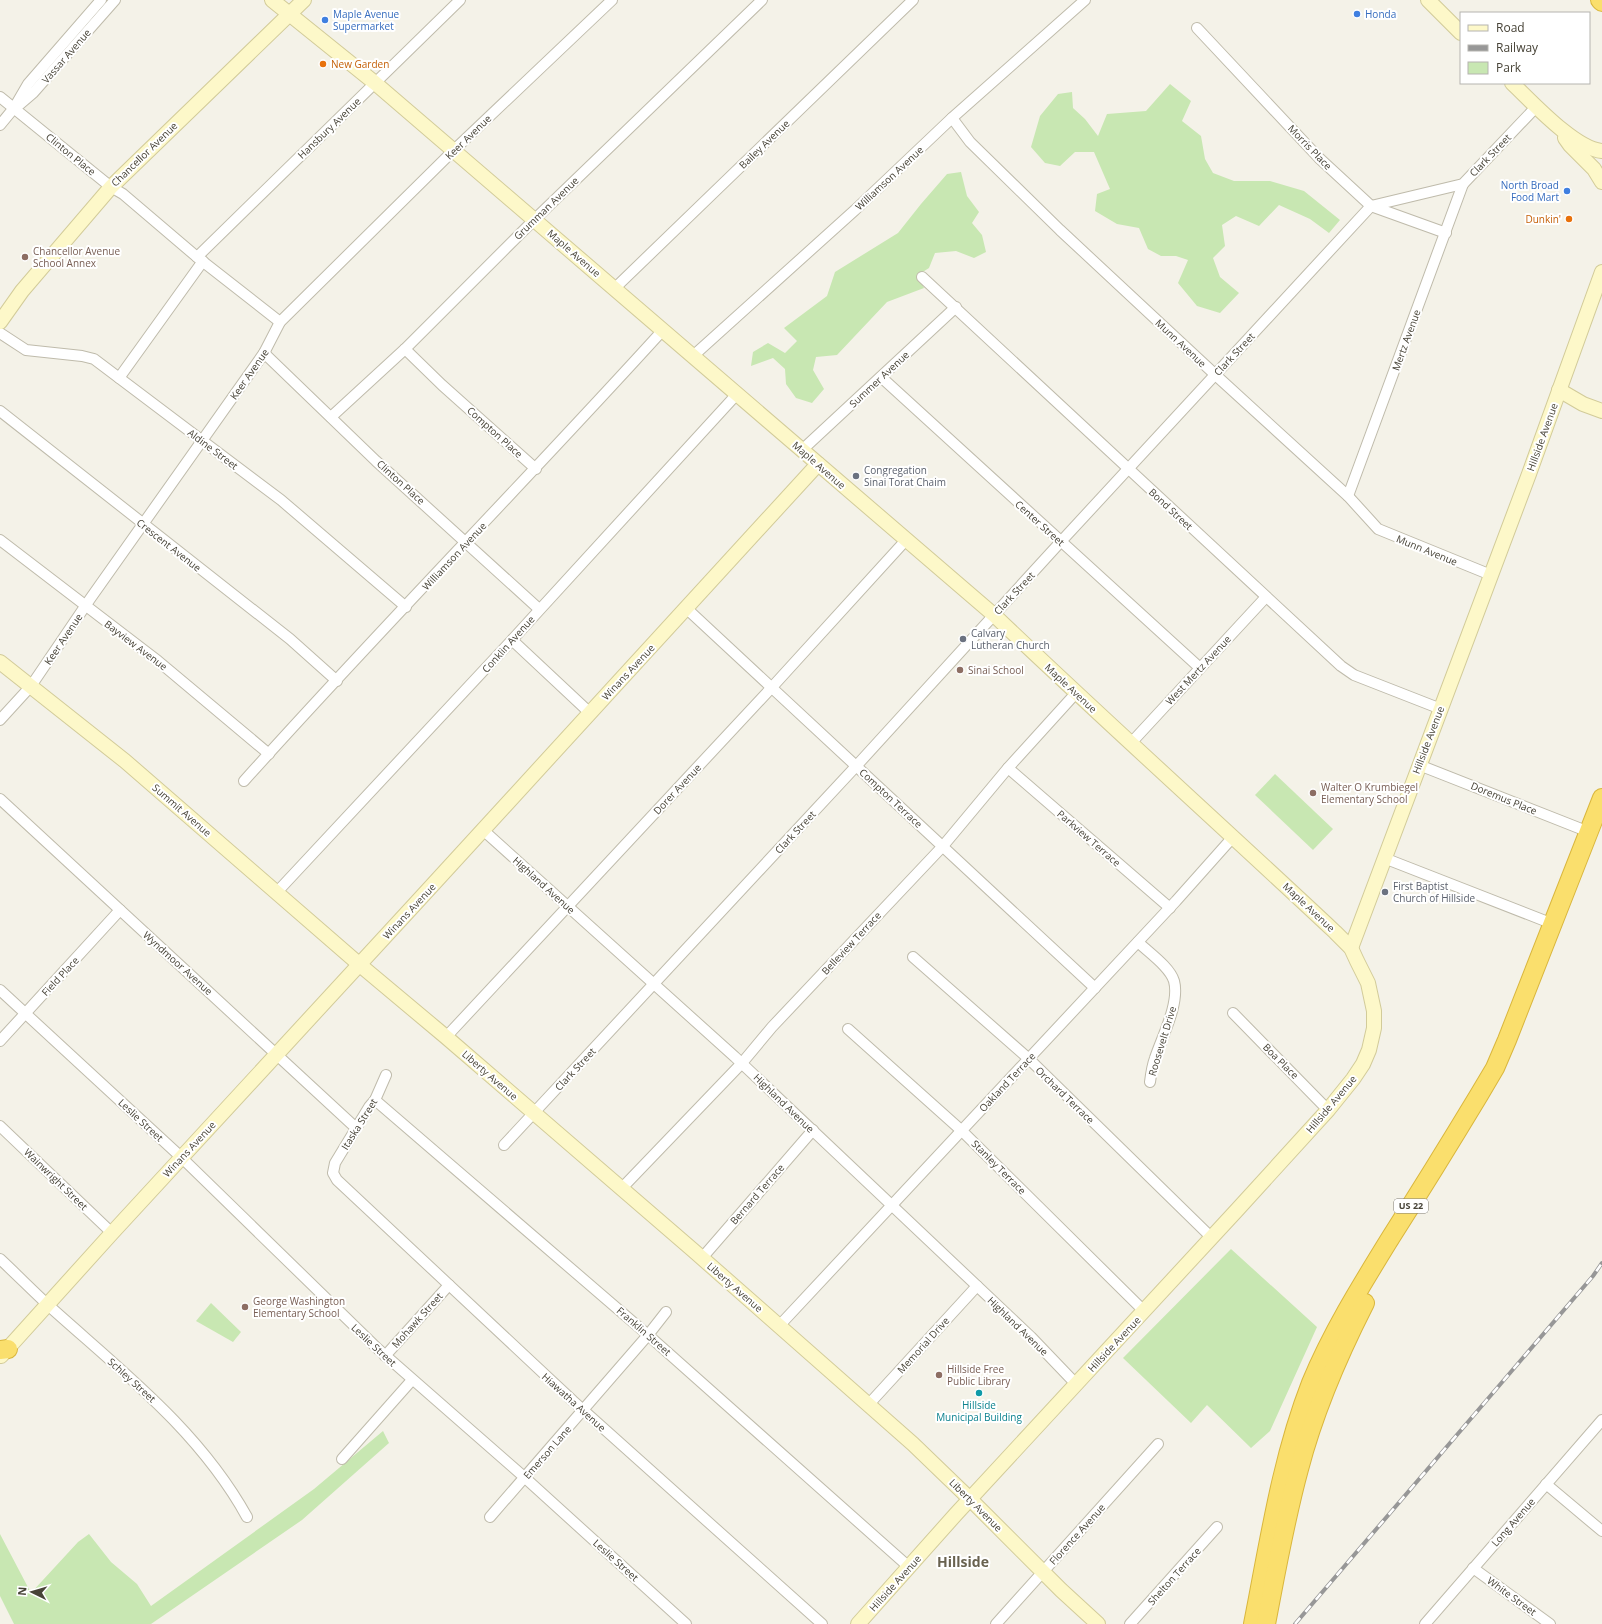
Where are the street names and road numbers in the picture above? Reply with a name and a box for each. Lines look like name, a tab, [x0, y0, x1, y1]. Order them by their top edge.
street label: Vassar Avenue	[38, 25, 94, 86]
street label: Hansbury Avenue	[294, 94, 364, 162]
street label: Keer Avenue	[442, 111, 494, 162]
street label: Bailey Avenue	[736, 116, 793, 172]
street label: Chancellor Avenue	[108, 118, 180, 189]
street label: Morris Place	[1285, 121, 1335, 173]
street label: Clinton Place	[43, 130, 99, 179]
street label: Clark Street	[1466, 130, 1514, 179]
street label: Williamson Avenue	[852, 142, 926, 213]
street label: Grumman Avenue	[511, 173, 582, 243]
street label: Maple Avenue	[544, 226, 604, 280]
street label: Mertz Avenue	[1388, 307, 1424, 373]
street label: Munn Avenue	[1153, 316, 1210, 370]
street label: Clark Street	[1210, 329, 1258, 379]
street label: Keer Avenue	[226, 346, 272, 402]
street label: Summer Avenue	[846, 347, 912, 410]
street label: Hillside Avenue	[1523, 401, 1561, 473]
street label: Compton Place	[464, 403, 526, 461]
street label: Aldine Street	[185, 425, 241, 473]
street label: Maple Avenue	[789, 438, 849, 492]
street label: Clinton Place	[374, 457, 428, 508]
street label: Bond Street	[1146, 485, 1196, 533]
street label: Center Street	[1012, 497, 1068, 549]
street label: Crescent Avenue	[134, 515, 204, 575]
street label: Williamson Avenue	[419, 519, 490, 593]
street label: Munn Avenue	[1394, 531, 1460, 569]
street label: Clark Street	[990, 568, 1038, 618]
street label: Keer Avenue	[41, 610, 85, 667]
street label: Conklin Avenue	[479, 612, 538, 676]
street label: Bayview Avenue	[102, 617, 171, 673]
street label: West Mertz Avenue	[1162, 632, 1234, 708]
street label: Winans Avenue	[598, 641, 658, 703]
street label: Maple Avenue	[1042, 660, 1100, 716]
street label: Hillside Avenue	[1409, 704, 1447, 776]
street label: Dorer Avenue	[650, 760, 704, 817]
street label: Compton Terrace	[857, 765, 926, 831]
street label: Doremus Place	[1469, 778, 1540, 818]
street label: Summit Avenue	[150, 781, 215, 840]
street label: Clark Street	[771, 807, 819, 857]
street label: Parkview Terrace	[1054, 807, 1124, 870]
street label: Highland Avenue	[510, 853, 578, 917]
street label: Maple Avenue	[1280, 879, 1338, 935]
street label: Winans Avenue	[379, 880, 439, 942]
street label: Belleview Terrace	[818, 908, 884, 978]
street label: Wyndmoor Avenue	[140, 928, 216, 998]
street label: Field Place	[38, 953, 82, 999]
street label: Roosevelt Drive	[1145, 1004, 1179, 1078]
street label: Boa Place	[1260, 1040, 1302, 1082]
street label: Clark Street	[551, 1044, 599, 1094]
street label: Liberty Avenue	[459, 1047, 521, 1103]
street label: Oakland Terrace	[976, 1049, 1039, 1115]
street label: Orchard Terrace	[1033, 1063, 1098, 1127]
street label: Highland Avenue	[751, 1070, 818, 1136]
street label: Hillside Avenue	[1303, 1072, 1360, 1136]
street label: Itaska Street	[338, 1095, 381, 1152]
street label: Leslie Street	[115, 1096, 167, 1145]
street label: Winans Avenue	[159, 1118, 219, 1180]
street label: Stanley Terrace	[969, 1137, 1030, 1198]
street label: Wainwright Street	[21, 1145, 91, 1213]
street label: Bernard Terrace	[727, 1160, 787, 1227]
road number: US 22	[1394, 1199, 1428, 1213]
street label: Liberty Avenue	[704, 1259, 766, 1315]
street label: Mohawk Street	[388, 1289, 446, 1351]
street label: Highland Avenue	[985, 1293, 1052, 1359]
street label: Franklin Street	[614, 1303, 675, 1359]
street label: Memorial Drive	[894, 1313, 952, 1376]
street label: Hillside Avenue	[1085, 1313, 1144, 1375]
street label: Leslie Street	[348, 1321, 400, 1370]
street label: Schley Street	[105, 1355, 159, 1406]
street label: Hiawatha Avenue	[539, 1370, 609, 1435]
street label: Emerson Lane	[520, 1422, 574, 1482]
street label: Liberty Avenue	[946, 1475, 1006, 1535]
street label: Long Avenue	[1488, 1494, 1538, 1549]
street label: Florence Avenue	[1046, 1500, 1108, 1567]
street label: Leslie Street	[590, 1536, 642, 1584]
street label: Shelton Terrace	[1144, 1544, 1204, 1608]
street label: Hillside Avenue	[866, 1552, 924, 1614]
street label: White Street	[1485, 1573, 1540, 1619]

